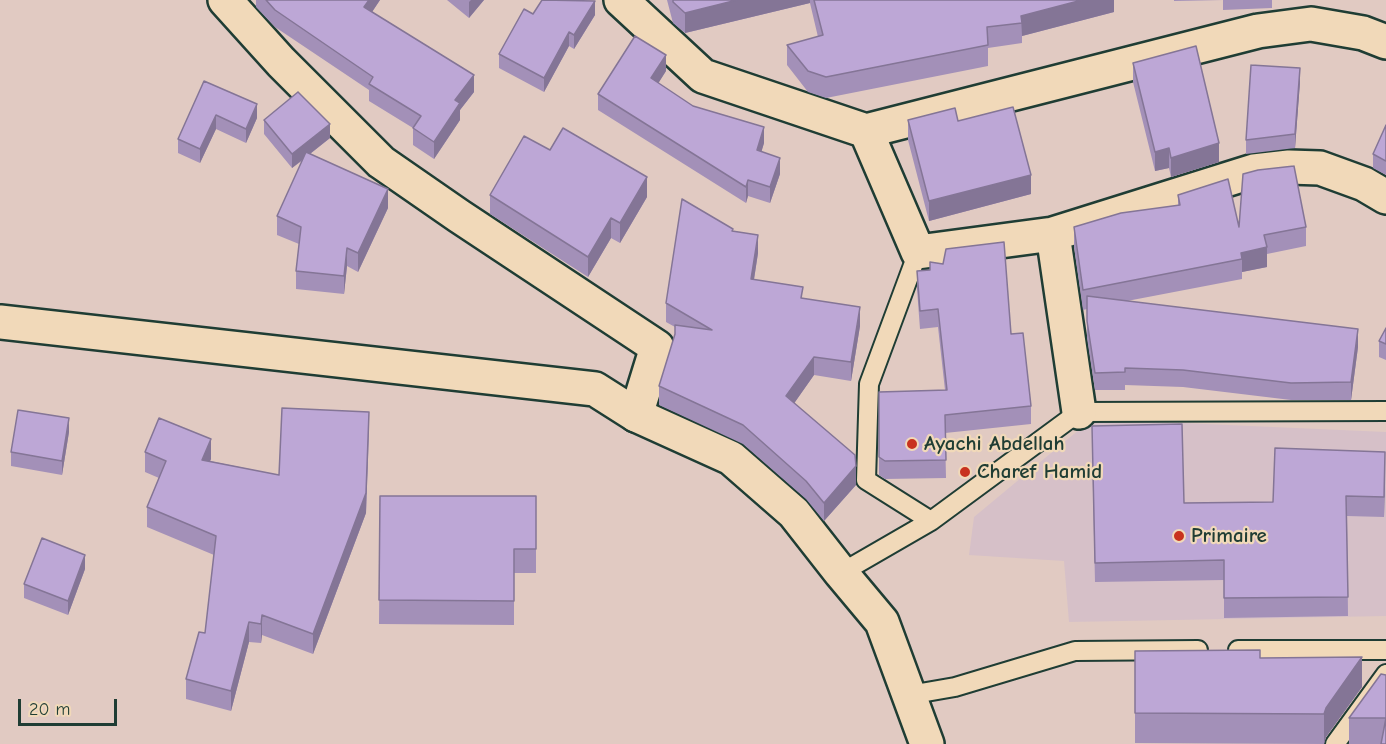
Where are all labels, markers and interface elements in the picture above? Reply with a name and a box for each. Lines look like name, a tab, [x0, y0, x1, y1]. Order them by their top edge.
place label: Ayachi Abdellah	[924, 431, 1065, 457]
marker: Ayachi Abdellah	[905, 437, 919, 451]
place label: Charef Hamid	[977, 459, 1102, 485]
marker: Charef Hamid	[958, 465, 972, 479]
place label: Primaire	[1191, 523, 1267, 549]
marker: Primaire	[1172, 529, 1186, 543]
scale bar	[21, 687, 120, 725]
text: 20 m	[29, 699, 70, 720]

